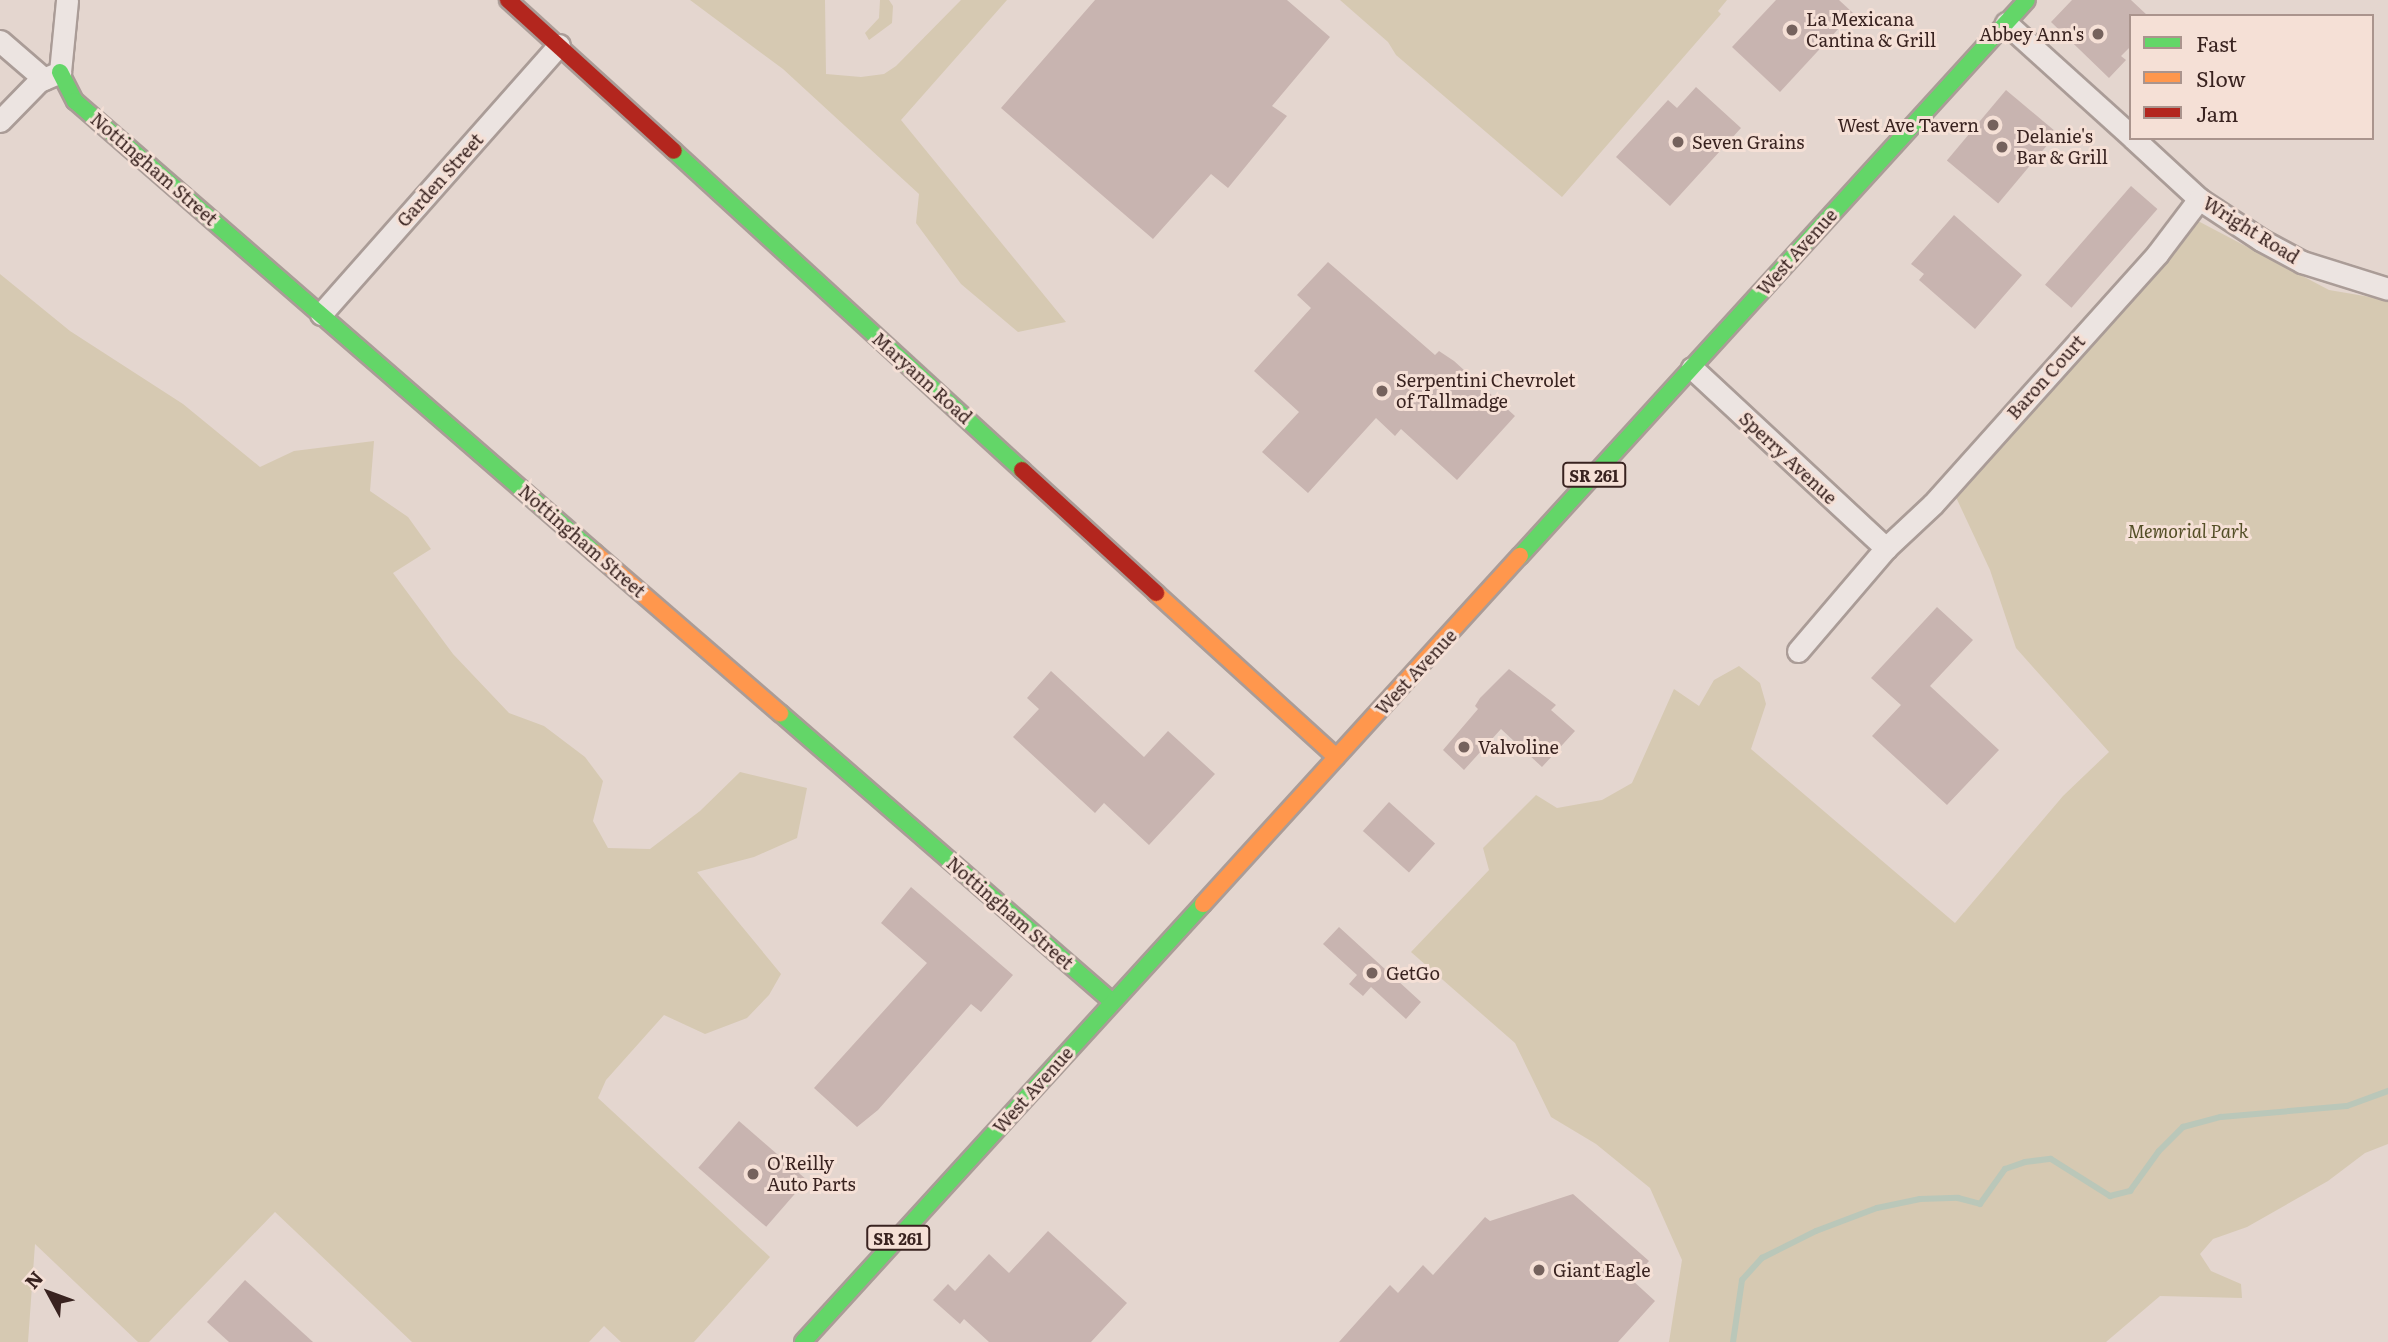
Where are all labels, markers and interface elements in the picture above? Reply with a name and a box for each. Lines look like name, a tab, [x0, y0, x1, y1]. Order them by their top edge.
place label: La Mexicana Cantina & Grill	[1806, 9, 1936, 52]
legend	[2129, 14, 2374, 140]
marker: La Mexicana Cantina & Grill	[1784, 22, 1800, 38]
place label: Abbey Ann's	[1979, 23, 2084, 45]
marker: Abbey Ann's	[2090, 26, 2106, 42]
text: Fast	[2196, 27, 2237, 58]
text: Slow	[2196, 62, 2246, 93]
text: Jam	[2196, 97, 2238, 128]
street label: Nottingham Street	[86, 108, 222, 230]
place label: West Ave Tavern	[1838, 114, 1979, 136]
marker: West Ave Tavern	[1985, 117, 2001, 133]
place label: Delanie's Bar & Grill	[2016, 126, 2108, 168]
street label: Garden Street	[392, 129, 488, 231]
place label: Seven Grains	[1692, 131, 1804, 153]
marker: Seven Grains	[1670, 134, 1686, 150]
marker: Delanie's Bar & Grill	[1994, 139, 2010, 155]
street label: Wright Road	[2199, 192, 2303, 268]
street label: West Avenue	[1752, 204, 1842, 300]
street label: Maryann Road	[868, 328, 976, 428]
street label: Baron Court	[2003, 330, 2089, 424]
place label: Serpentini Chevrolet of Tallmadge	[1396, 370, 1576, 412]
marker: Serpentini Chevrolet of Tallmadge	[1374, 383, 1390, 399]
street label: Sperry Avenue	[1735, 407, 1841, 509]
road number: SR 261	[1561, 462, 1627, 488]
street label: Nottingham Street	[514, 480, 650, 602]
park label: Memorial Park	[2127, 520, 2249, 542]
street label: West Avenue	[1371, 625, 1461, 719]
place label: Valvoline	[1478, 736, 1559, 758]
marker: Valvoline	[1456, 739, 1472, 755]
street label: Nottingham Street	[942, 852, 1078, 974]
place label: GetGo	[1386, 962, 1440, 984]
marker: GetGo	[1364, 965, 1380, 981]
street label: West Avenue	[988, 1042, 1078, 1138]
place label: O'Reilly Auto Parts	[767, 1153, 856, 1196]
marker: O'Reilly Auto Parts	[745, 1166, 761, 1182]
road number: SR 261	[865, 1226, 931, 1250]
north arrow	[14, 1258, 84, 1328]
place label: Giant Eagle	[1553, 1259, 1651, 1281]
marker: Giant Eagle	[1531, 1262, 1547, 1278]
text: N	[17, 1264, 49, 1294]

